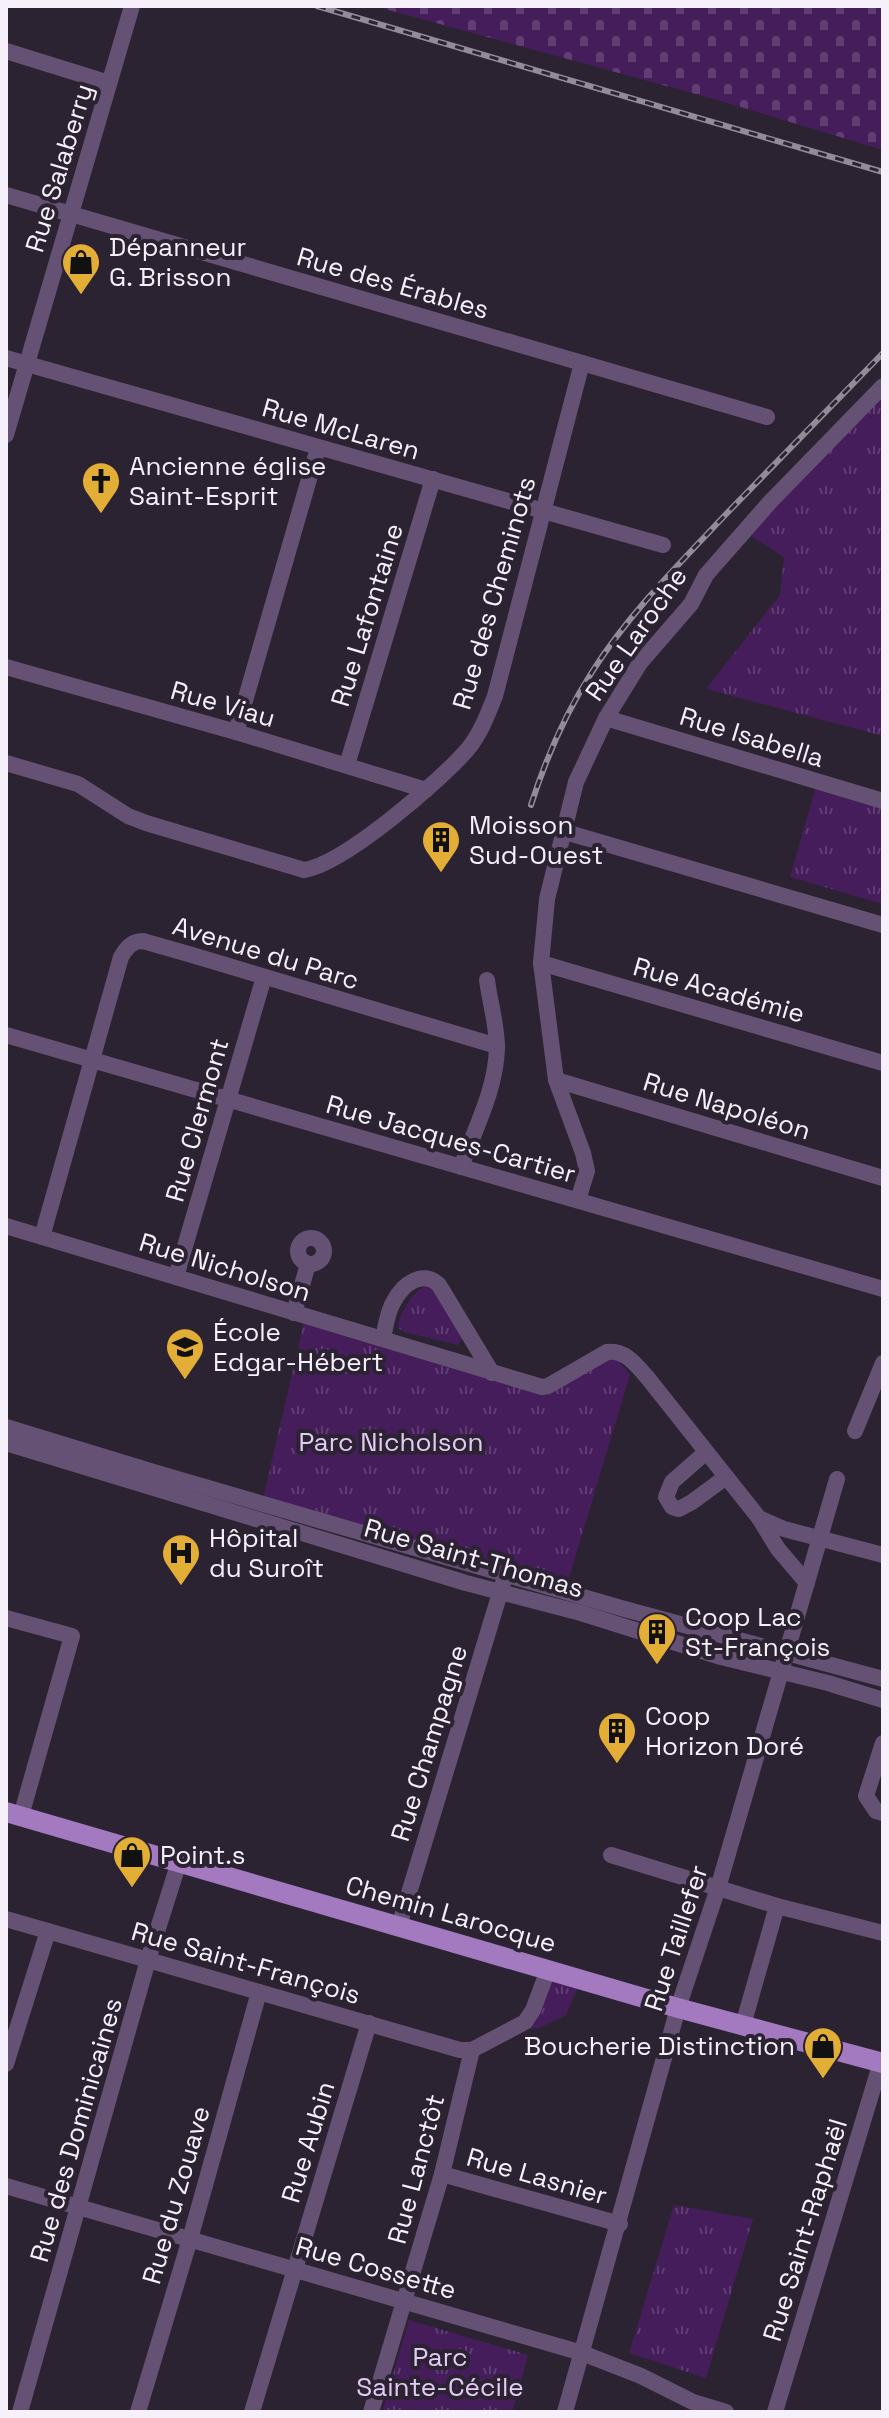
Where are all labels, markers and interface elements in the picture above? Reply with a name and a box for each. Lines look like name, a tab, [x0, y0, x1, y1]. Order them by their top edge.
street label: Rue Salaberry	[17, 80, 101, 256]
place label: Dépanneur G. Brisson	[109, 230, 246, 294]
street label: Rue des Érables	[293, 239, 493, 327]
shop icon: Dépanneur G. Brisson	[60, 241, 102, 296]
street label: Rue McLaren	[258, 390, 424, 468]
place label: Ancienne église Saint-Esprit	[129, 449, 327, 513]
church icon: Ancienne église Saint-Esprit	[80, 460, 122, 515]
street label: Rue des Cheminots	[444, 473, 544, 713]
street label: Rue Lafontaine	[323, 519, 411, 711]
street label: Rue Laroche	[577, 560, 695, 708]
street label: Rue Viau	[167, 673, 279, 735]
street label: Rue Isabella	[676, 699, 828, 775]
place label: Moisson Sud-Ouest	[469, 808, 604, 872]
building icon: Moisson Sud-Ouest	[420, 819, 462, 874]
street label: Avenue du Parc	[169, 909, 363, 997]
street label: Rue Académie	[629, 949, 809, 1031]
street label: Rue Clermont	[157, 1034, 237, 1206]
street label: Rue Napoléon	[639, 1064, 815, 1148]
street label: Rue Jacques-Cartier	[322, 1087, 580, 1191]
street label: Rue Nicholson	[135, 1225, 315, 1309]
place label: École Edgar-Hébert	[213, 1315, 383, 1379]
school or university icon: École Edgar-Hébert	[164, 1326, 206, 1381]
park label: Parc Nicholson	[298, 1425, 484, 1459]
street label: Rue Saint-Thomas	[360, 1510, 588, 1606]
place label: Hôpital du Suroît	[209, 1521, 324, 1585]
hospital icon: Hôpital du Suroît	[160, 1532, 202, 1587]
place label: Coop Lac St-François	[685, 1600, 830, 1664]
building icon: Coop Lac St-François	[636, 1611, 678, 1666]
street label: Rue Champagne	[383, 1641, 475, 1845]
place label: Coop Horizon Doré	[645, 1699, 804, 1763]
building icon: Coop Horizon Doré	[596, 1710, 638, 1765]
shop icon: Point.s	[111, 1834, 153, 1889]
place label: Point.s	[160, 1838, 245, 1872]
street label: Rue Taillefer	[636, 1861, 716, 2015]
street label: Chemin Larocque	[342, 1868, 560, 1960]
street label: Rue Saint-François	[128, 1914, 364, 2012]
street label: Rue des Dominicaines	[22, 1994, 130, 2266]
shop icon: Boucherie Distinction	[802, 2025, 844, 2080]
place label: Boucherie Distinction	[524, 2029, 795, 2063]
street label: Rue Aubin	[273, 2077, 343, 2207]
street label: Rue Lanctôt	[380, 2090, 452, 2248]
street label: Rue du Zouave	[134, 2102, 218, 2288]
street label: Rue Saint-Raphaël	[755, 2115, 855, 2345]
street label: Rue Lasnier	[463, 2140, 611, 2212]
street label: Rue Cossette	[292, 2229, 460, 2307]
park label: Parc Sainte-Cécile	[356, 2340, 524, 2404]

